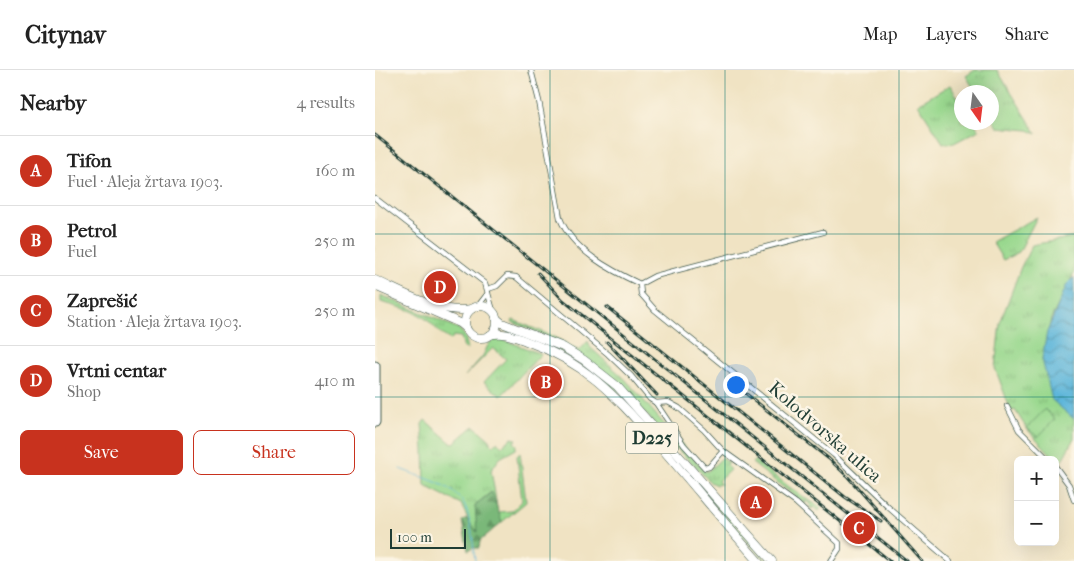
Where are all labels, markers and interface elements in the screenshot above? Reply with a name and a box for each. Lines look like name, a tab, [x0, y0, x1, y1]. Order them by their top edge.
text: Citynav	[25, 21, 106, 49]
text: Map	[863, 24, 897, 45]
text: Layers	[925, 24, 977, 45]
text: Share	[1005, 24, 1049, 45]
north arrow	[954, 85, 999, 130]
text: Nearby	[20, 91, 86, 115]
text: 4 results	[297, 93, 355, 112]
text: Tifon	[67, 150, 112, 172]
text: A	[31, 161, 41, 180]
text: 160 m	[315, 161, 355, 180]
text: Fuel · Aleja žrtava 1903.	[67, 172, 223, 191]
text: Petrol	[67, 220, 117, 242]
text: B	[31, 231, 41, 250]
text: 250 m	[314, 231, 355, 250]
text: Fuel	[67, 242, 97, 261]
pin: D	[424, 268, 456, 306]
text: Zaprešić	[67, 290, 137, 312]
text: C	[31, 301, 41, 320]
text: 250 m	[314, 301, 355, 320]
text: Station · Aleja žrtava 1903.	[67, 312, 242, 331]
text: Vrtni centar	[67, 360, 166, 382]
pin: B	[530, 363, 562, 401]
text: D	[30, 371, 42, 390]
text: 410 m	[314, 371, 355, 390]
your location	[723, 372, 749, 398]
street label: Kolodvorska ulica	[764, 377, 886, 487]
text: Shop	[67, 382, 101, 401]
road number: D225	[626, 422, 678, 453]
button: Save	[20, 430, 183, 475]
button: Share	[193, 430, 355, 475]
map controls	[1014, 456, 1059, 546]
button: +	[1014, 456, 1059, 501]
pin: A	[740, 483, 772, 521]
button: −	[1014, 501, 1059, 546]
pin: C	[843, 509, 875, 547]
scale bar	[390, 526, 466, 549]
text: 100 m	[397, 529, 432, 546]

